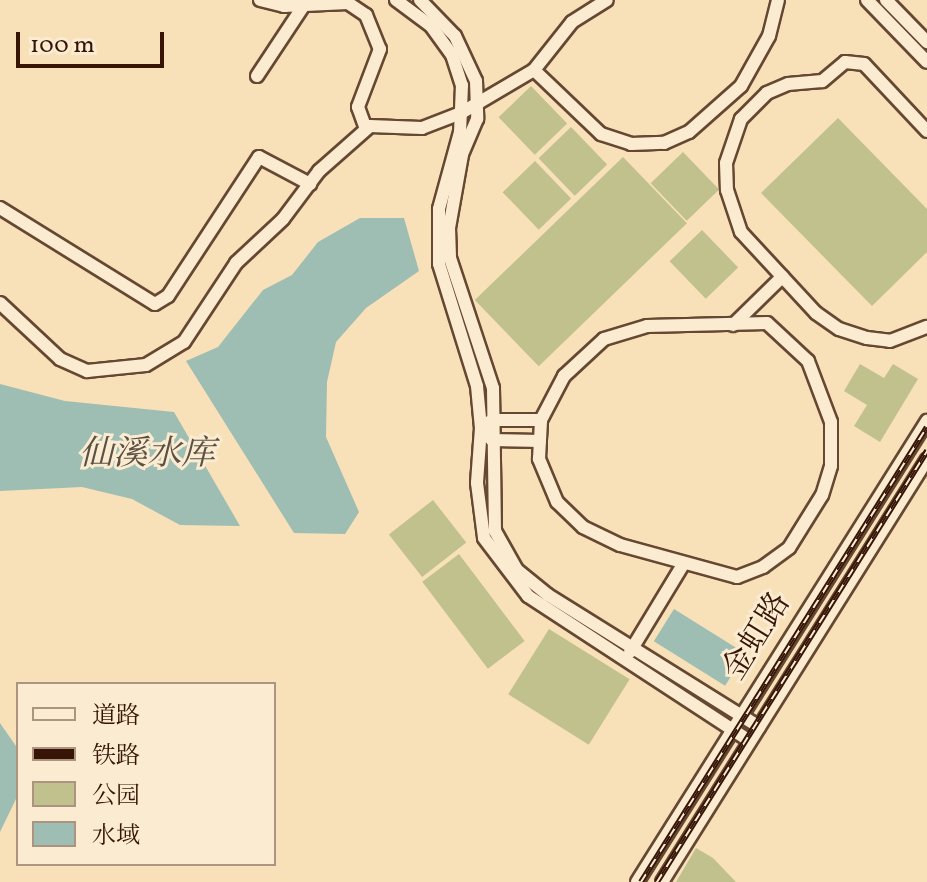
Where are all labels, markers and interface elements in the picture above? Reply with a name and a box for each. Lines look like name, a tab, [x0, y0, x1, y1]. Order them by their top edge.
scale bar	[20, 16, 168, 66]
text: 100 m	[30, 29, 95, 63]
water label: 仙溪水库	[79, 436, 215, 476]
street label: 金虹路	[716, 586, 800, 688]
legend	[16, 682, 276, 866]
text: 道路	[92, 700, 140, 734]
text: 铁路	[92, 740, 140, 774]
text: 公园	[92, 780, 140, 814]
text: 水域	[92, 820, 140, 854]

